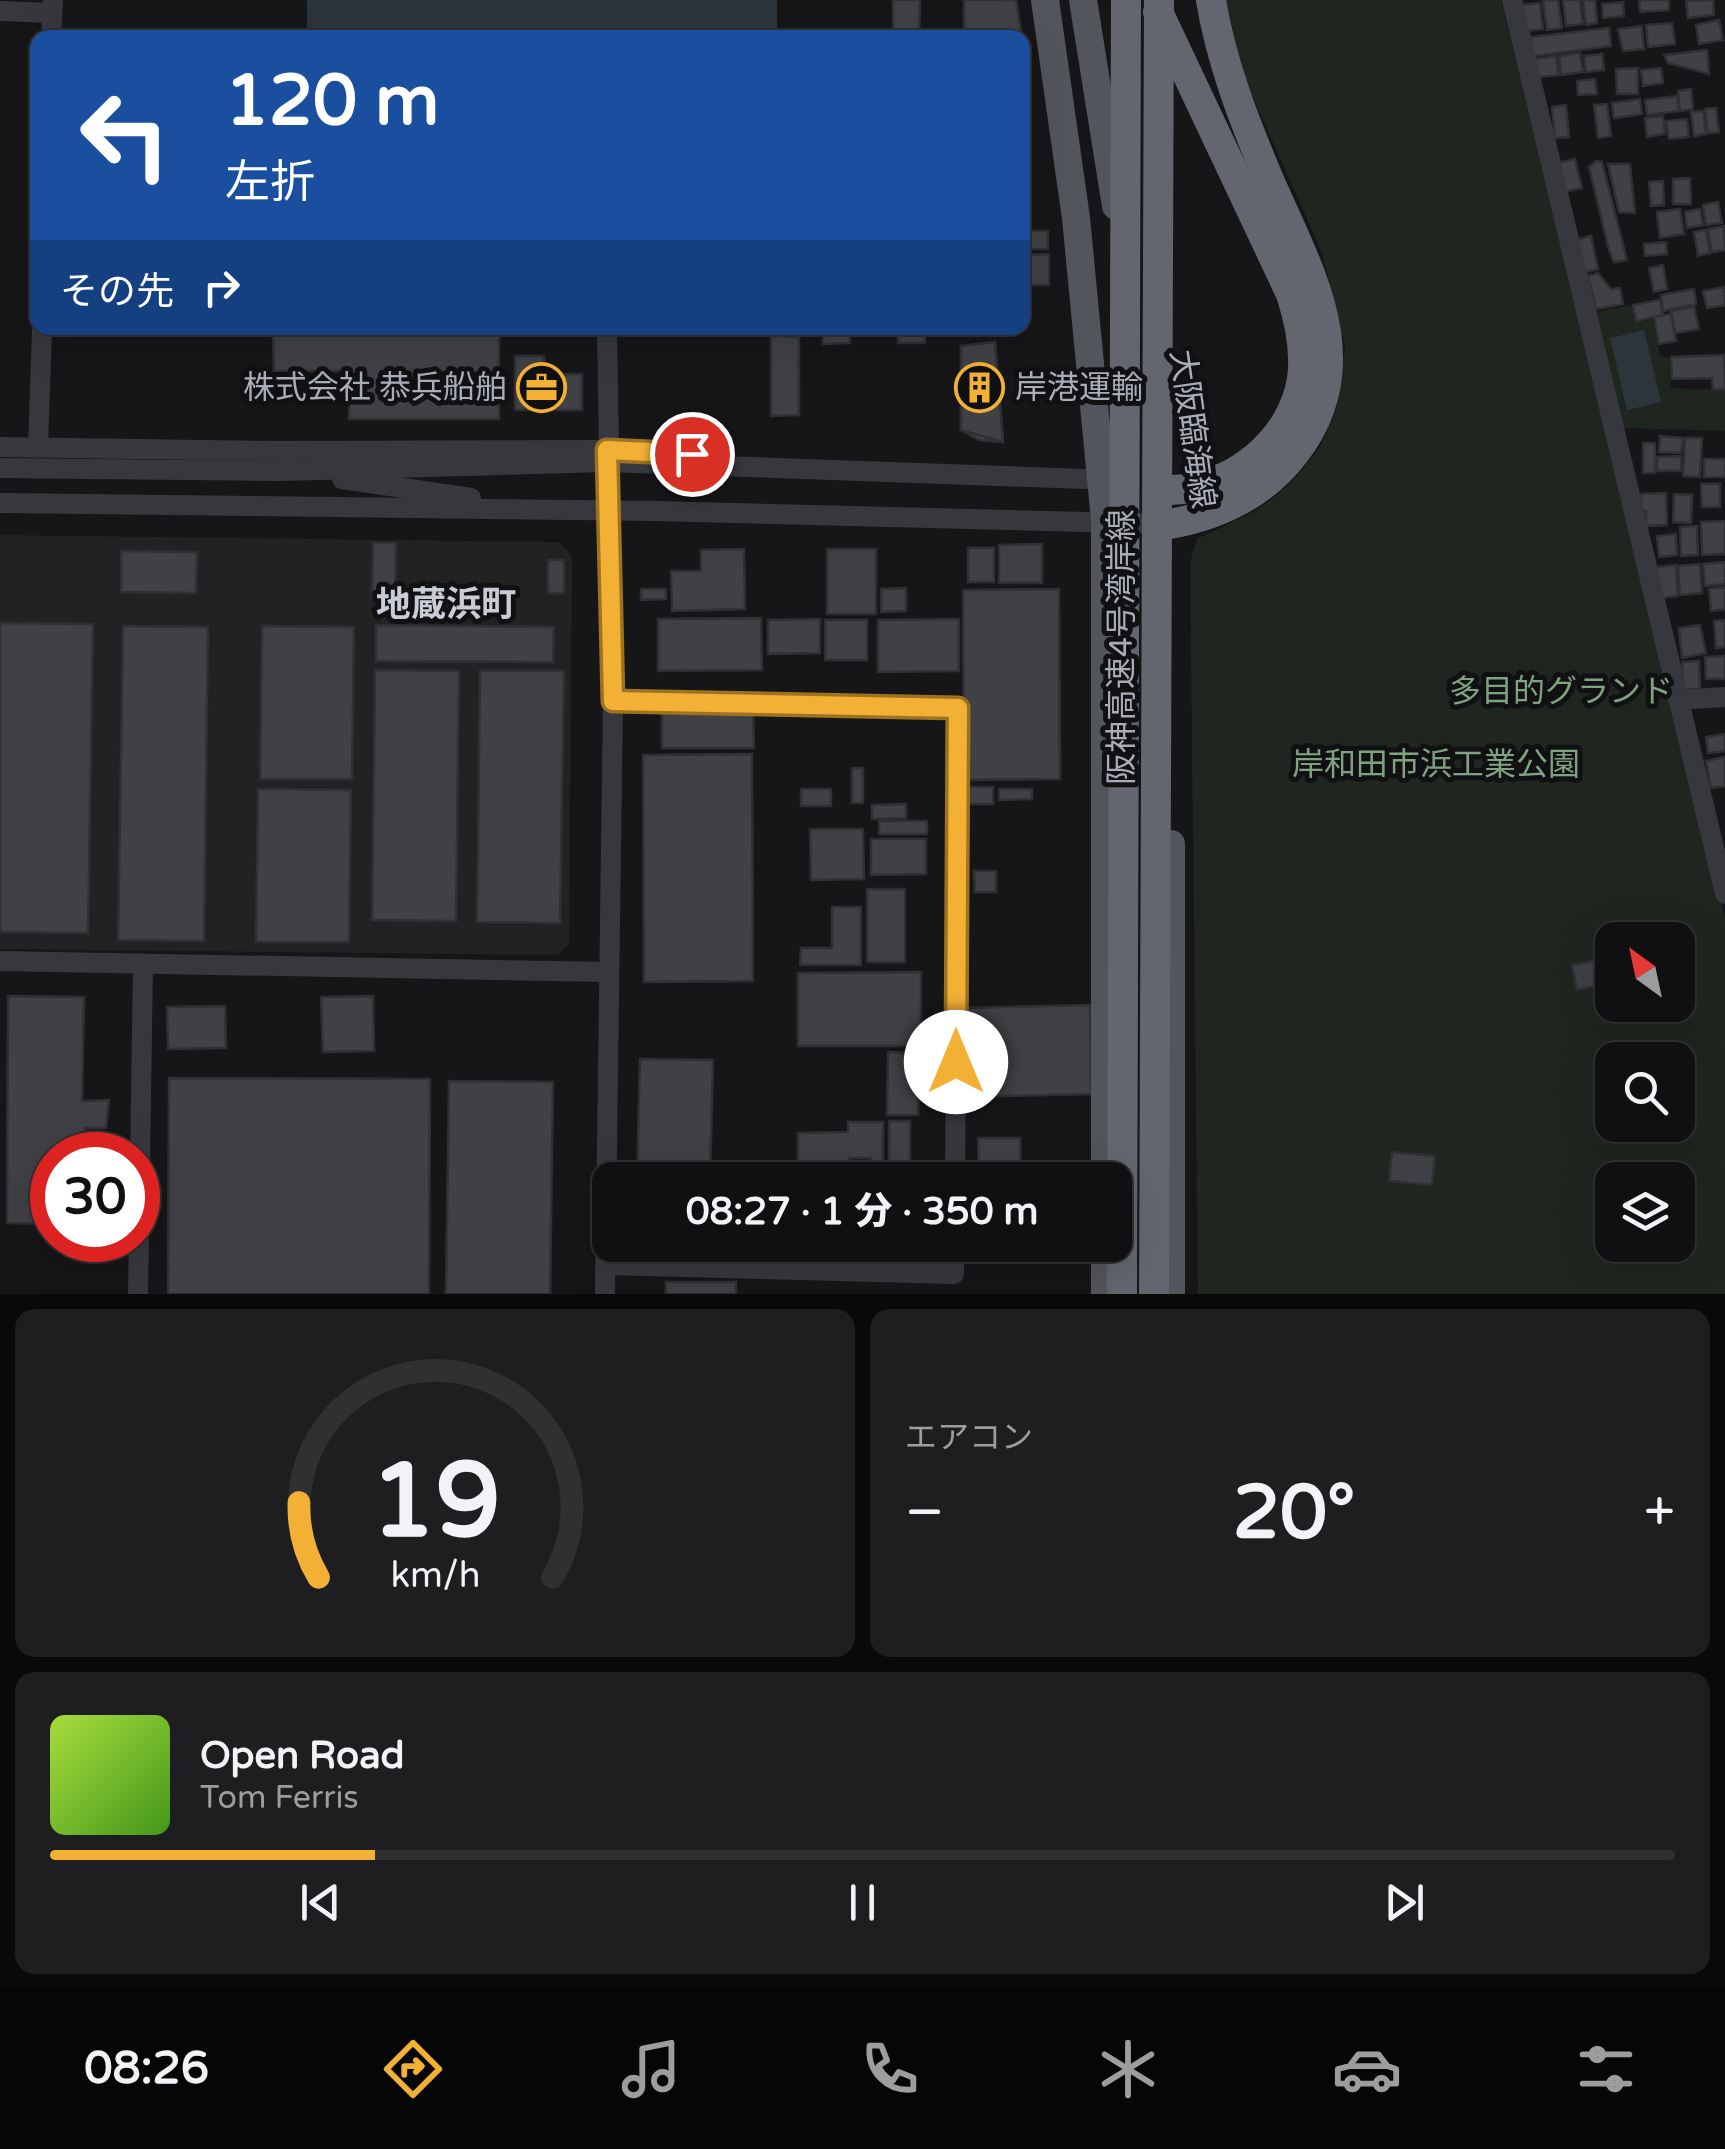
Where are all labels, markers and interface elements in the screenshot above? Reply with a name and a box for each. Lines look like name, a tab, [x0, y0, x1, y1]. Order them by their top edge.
text: 120 m	[225, 60, 439, 144]
icon: left	[60, 70, 190, 200]
text: 左折	[225, 156, 315, 210]
icon: right	[194, 260, 249, 315]
text: その先	[60, 269, 174, 315]
street label: 大阪臨海線	[1162, 347, 1222, 511]
office icon: 株式会社 恭兵船舶	[516, 362, 568, 414]
building icon: 岸港運輸	[954, 362, 1006, 414]
place label: 株式会社 恭兵船舶	[243, 369, 507, 407]
place label: 岸港運輸	[1015, 369, 1143, 407]
pin	[650, 412, 735, 497]
icon: arrive	[665, 427, 720, 482]
street label: 阪神高速4号湾岸線	[1103, 509, 1141, 785]
district label: 地蔵浜町	[376, 584, 516, 626]
park label: 多目的グランド	[1449, 673, 1673, 711]
park label: 岸和田市浜工業公園	[1292, 746, 1580, 784]
north arrow	[1595, 922, 1695, 1022]
map controls	[1595, 922, 1695, 1262]
position arrow	[904, 1010, 1008, 1114]
button: search	[1595, 1042, 1695, 1142]
speed limit sign: 30	[30, 1132, 160, 1262]
button: layers	[1595, 1162, 1695, 1262]
text: 08:27 · 1 分 · 350 m	[686, 1189, 1038, 1235]
text: エアコン	[905, 1419, 1033, 1457]
text: 19	[370, 1440, 500, 1565]
text: 20°	[1233, 1468, 1355, 1558]
text: −	[905, 1480, 944, 1546]
text: +	[1644, 1480, 1675, 1546]
text: km/h	[390, 1554, 480, 1597]
text: Open Road	[200, 1733, 405, 1779]
text: Tom Ferris	[200, 1779, 359, 1817]
icon: previous	[293, 1875, 348, 1930]
icon: pause	[835, 1875, 890, 1930]
icon: next	[1377, 1875, 1432, 1930]
icon: directions	[378, 2034, 448, 2104]
icon: music	[616, 2034, 686, 2104]
icon: phone	[855, 2034, 925, 2104]
icon: climate	[1093, 2034, 1163, 2104]
icon: car	[1332, 2034, 1402, 2104]
icon: filters	[1571, 2034, 1641, 2104]
text: 08:26	[84, 2042, 209, 2096]

